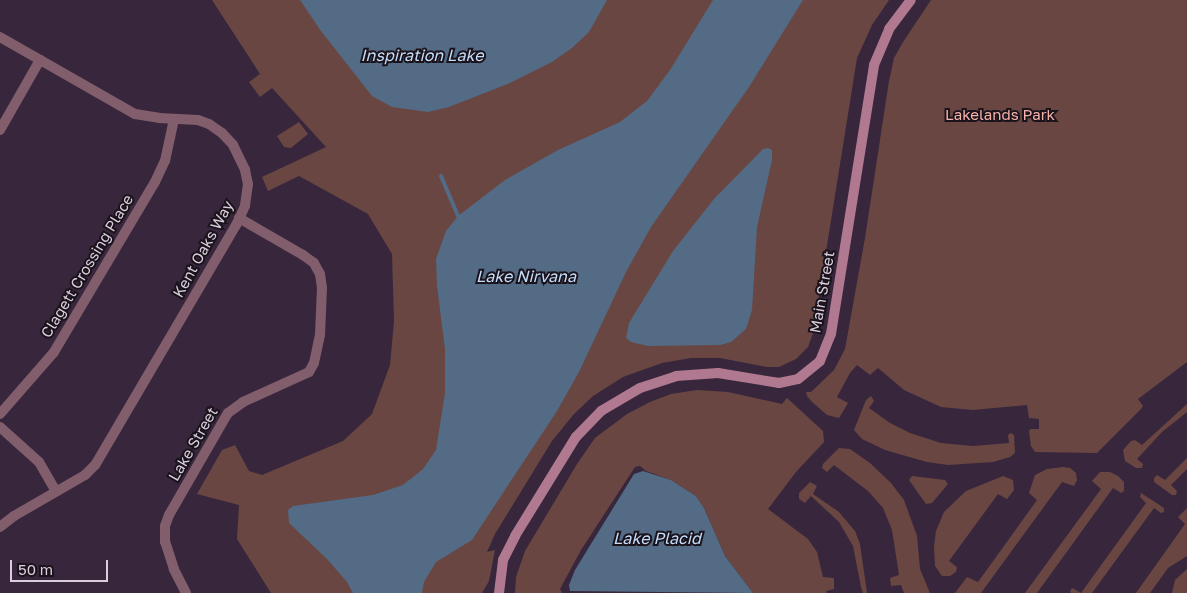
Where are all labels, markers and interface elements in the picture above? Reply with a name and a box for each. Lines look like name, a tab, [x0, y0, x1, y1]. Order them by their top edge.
water label: Inspiration Lake	[361, 45, 483, 65]
park label: Lakelands Park	[945, 106, 1055, 124]
street label: Clagett Crossing Place	[37, 191, 137, 341]
street label: Kent Oaks Way	[169, 198, 237, 300]
street label: Main Street	[806, 250, 838, 334]
water label: Lake Nirvana	[476, 266, 576, 286]
street label: Lake Street	[165, 404, 221, 484]
water label: Lake Placid	[613, 528, 701, 548]
scale bar	[12, 550, 110, 582]
text: 50 m	[18, 560, 53, 578]

